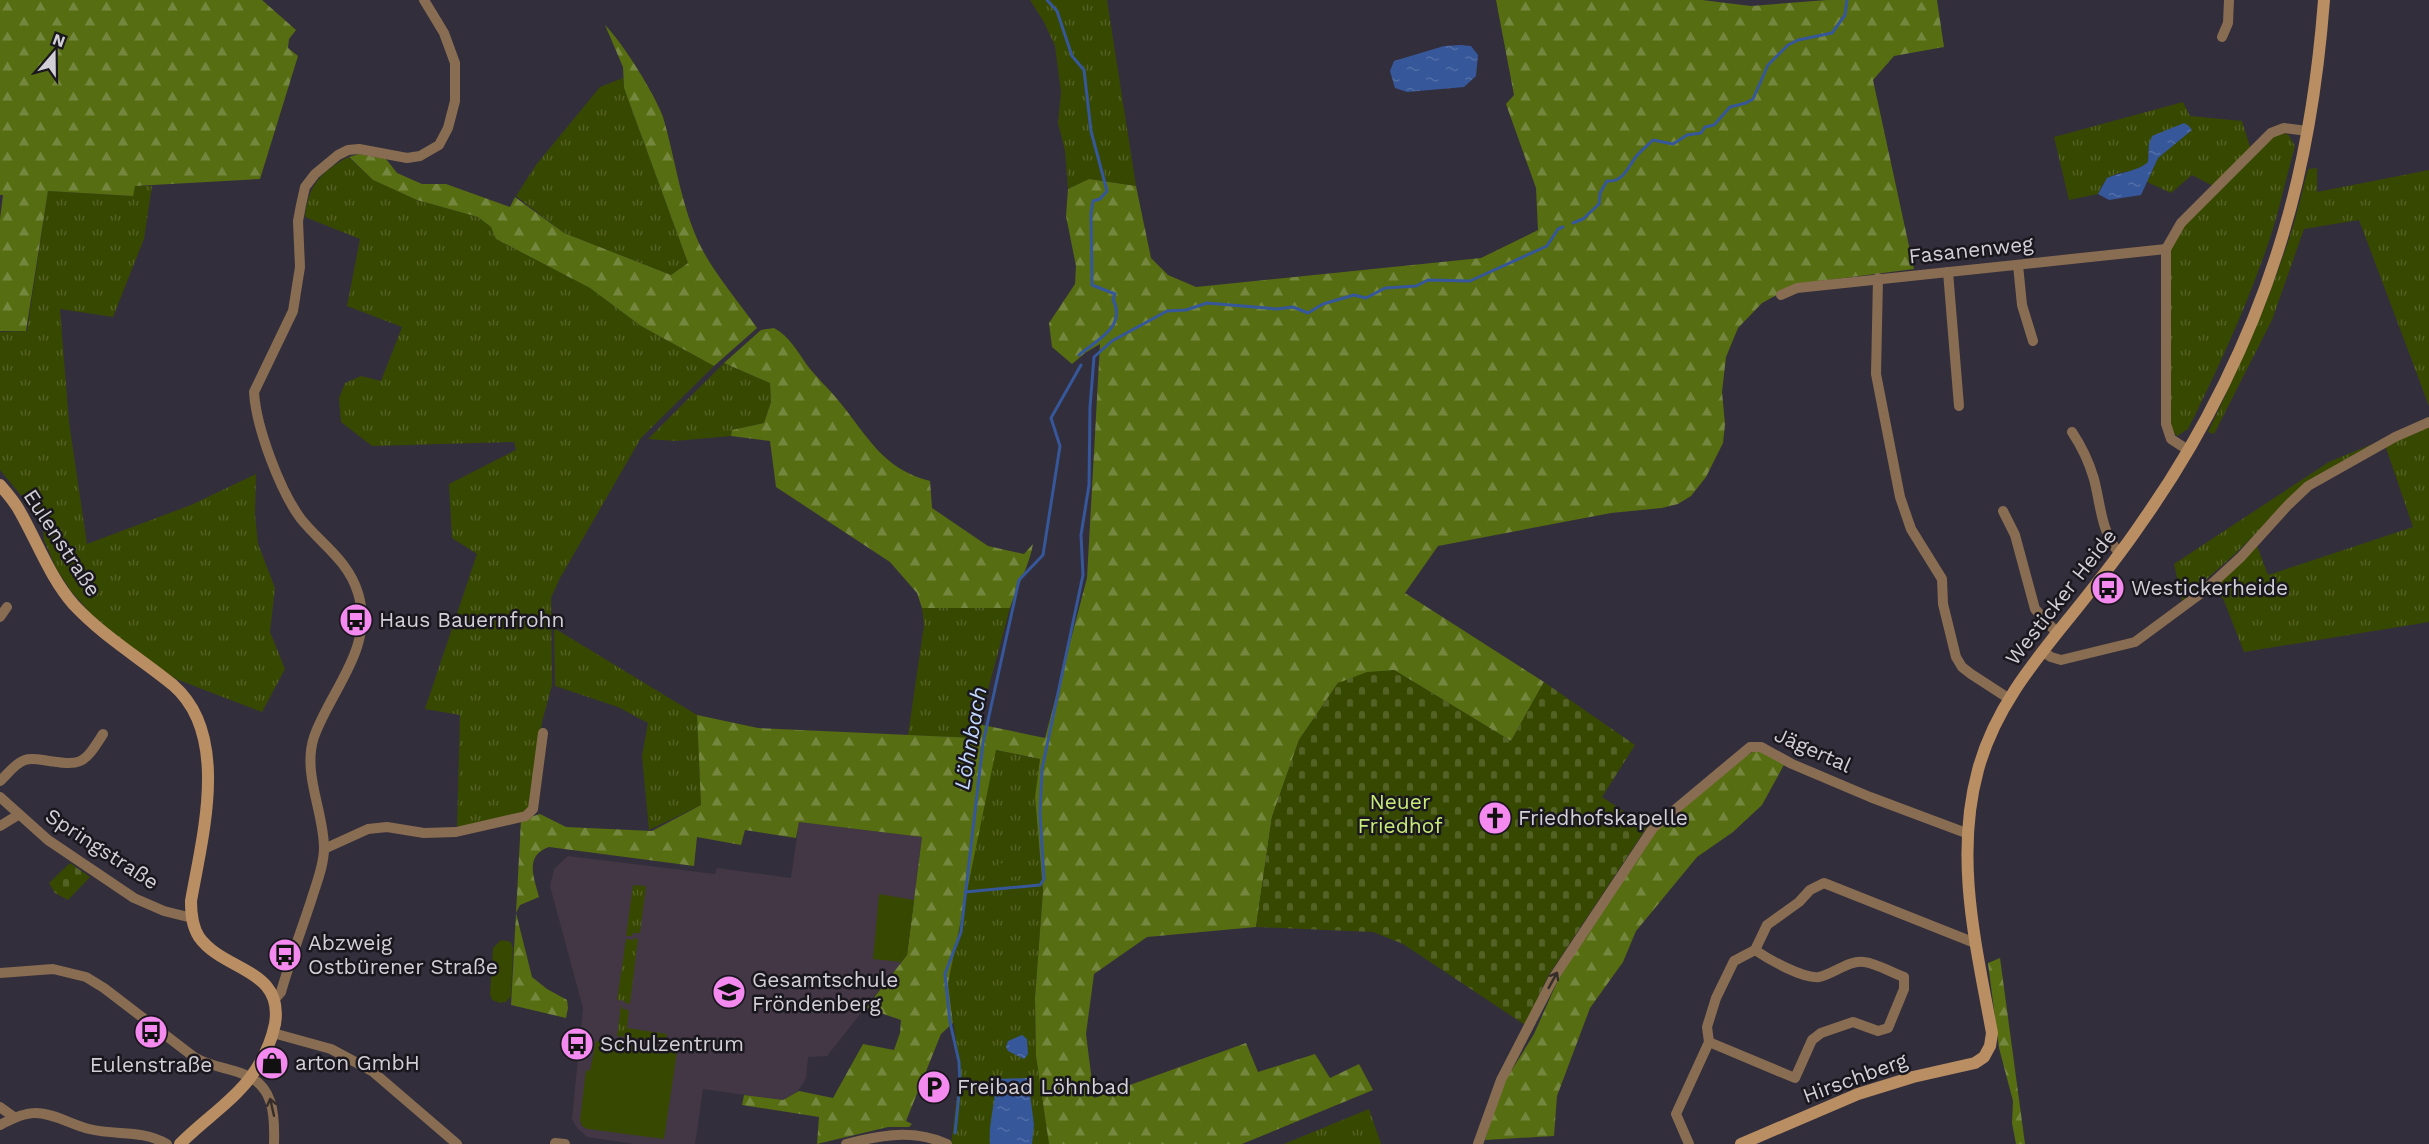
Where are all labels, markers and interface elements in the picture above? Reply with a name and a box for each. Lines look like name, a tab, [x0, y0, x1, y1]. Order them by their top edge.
north arrow	[24, 24, 84, 84]
text: N	[50, 29, 68, 51]
street label: Fasanenweg	[1907, 230, 2035, 268]
street label: Eulenstraße	[19, 484, 106, 601]
street label: Westicker Heide	[2000, 524, 2122, 670]
bus stop icon: Westickerheide	[2090, 570, 2126, 606]
place label: Westickerheide	[2131, 575, 2288, 600]
bus stop icon: Haus Bauernfrohn	[338, 602, 374, 638]
place label: Haus Bauernfrohn	[379, 607, 565, 632]
water label: Löhnbach	[949, 685, 992, 792]
street label: Jägertal	[1771, 722, 1856, 778]
park label: Neuer Friedhof	[1357, 789, 1443, 838]
church icon: Friedhofskapelle	[1477, 800, 1513, 836]
street label: Springstraße	[41, 803, 164, 894]
place label: Friedhofskapelle	[1518, 805, 1688, 830]
place label: Abzweig Ostbürener Straße	[308, 930, 498, 979]
bus stop icon: Abzweig Ostbürener Straße	[267, 937, 303, 973]
place label: Gesamtschule Fröndenberg	[752, 967, 898, 1016]
one-way arrow	[1547, 972, 1559, 989]
school or university icon: Gesamtschule Fröndenberg	[711, 974, 747, 1010]
bus stop icon: Eulenstraße	[133, 1014, 169, 1050]
bus stop icon: Schulzentrum	[559, 1026, 595, 1062]
place label: Schulzentrum	[600, 1031, 744, 1056]
shop icon: arton GmbH	[254, 1045, 290, 1081]
street label: Hirschberg	[1799, 1047, 1911, 1108]
place label: arton GmbH	[295, 1050, 420, 1075]
place label: Eulenstraße	[90, 1052, 212, 1077]
parking icon: Freibad Löhnbad	[916, 1069, 952, 1105]
place label: Freibad Löhnbad	[957, 1074, 1129, 1099]
one-way arrow	[265, 1098, 277, 1117]

